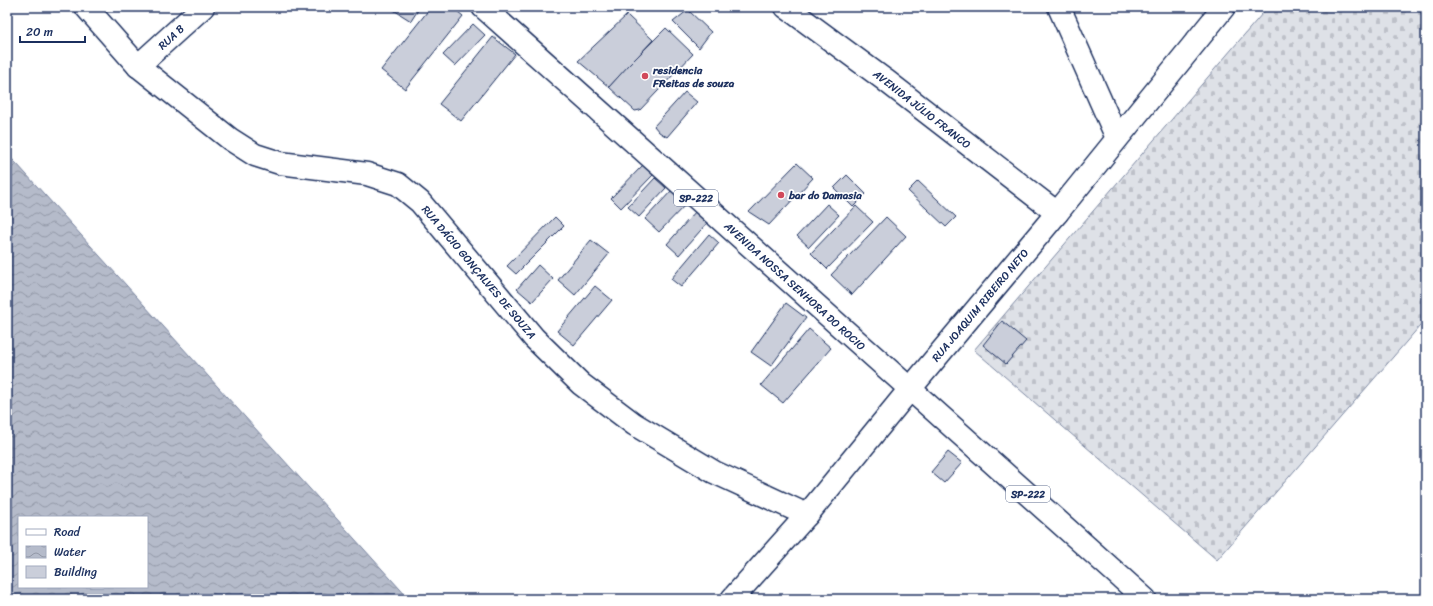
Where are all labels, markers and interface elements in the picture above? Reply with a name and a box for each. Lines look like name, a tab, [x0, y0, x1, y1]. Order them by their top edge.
scale bar	[20, 18, 85, 44]
street label: RUA B	[154, 20, 189, 55]
text: 20 m	[26, 21, 53, 43]
place label: residencia FReitas de souza	[652, 61, 735, 93]
street label: AVENIDA JÚLIO FRANCO	[868, 64, 975, 154]
marker: residencia FReitas de souza	[640, 71, 650, 81]
place label: bar do Damasia	[788, 186, 862, 205]
road number: SP-222	[674, 190, 718, 206]
marker: bar do Damasia	[776, 190, 786, 200]
street label: RUA DÁCIO GONÇALVES DE SOUZA	[417, 201, 541, 344]
street label: AVENIDA NOSSA SENHORA DO ROCIO	[719, 217, 870, 355]
street label: RUA JOAQUIM RIBEIRO NETO	[927, 244, 1034, 366]
road number: SP-222	[1006, 486, 1050, 502]
legend	[18, 516, 148, 588]
text: Road	[54, 521, 81, 543]
text: Water	[54, 541, 87, 563]
text: Building	[54, 561, 97, 583]

